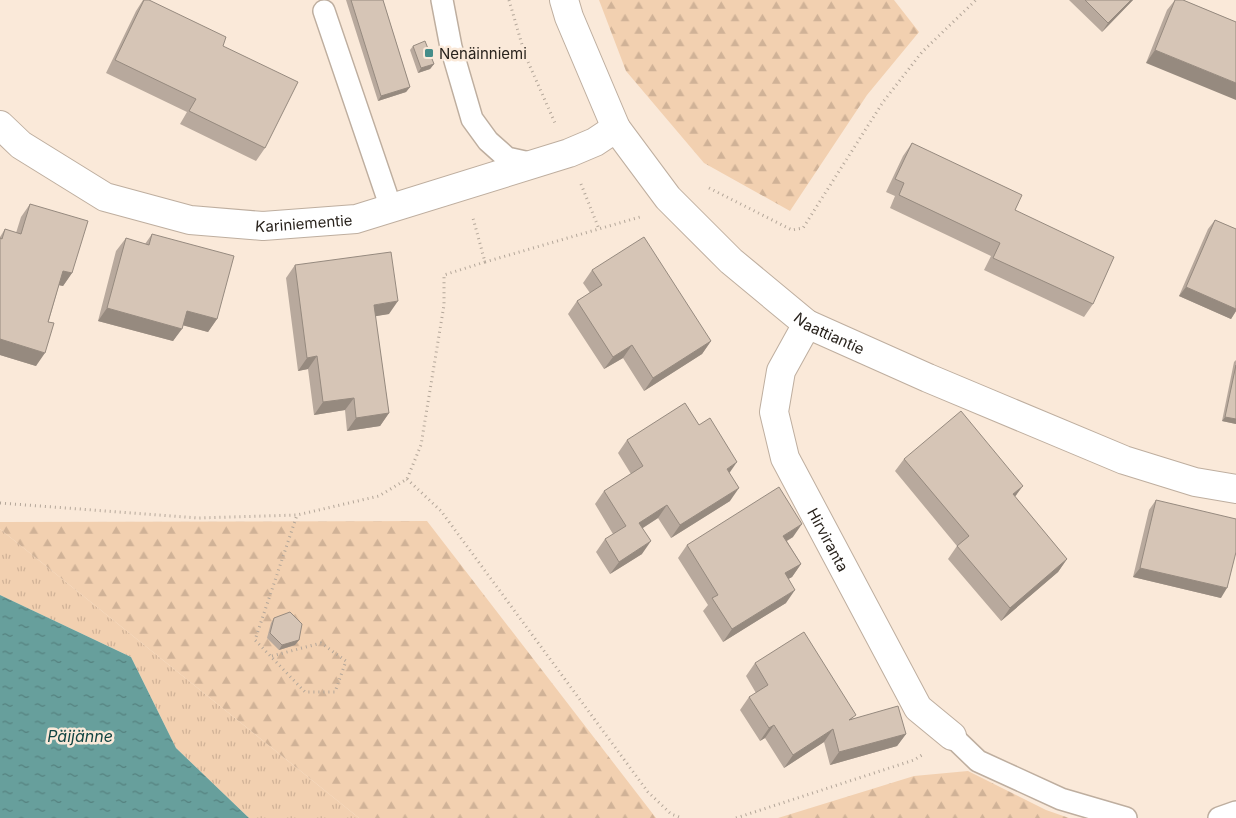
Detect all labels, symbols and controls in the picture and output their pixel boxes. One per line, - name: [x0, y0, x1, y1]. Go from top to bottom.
- place label: Nenäinniemi: [439, 44, 527, 63]
- marker: Nenäinniemi: [423, 47, 435, 59]
- street label: Kariniementie: [254, 210, 353, 236]
- street label: Naattiantie: [790, 308, 868, 358]
- street label: Hirviranta: [804, 505, 853, 575]
- water label: Päijänne: [47, 726, 113, 746]

